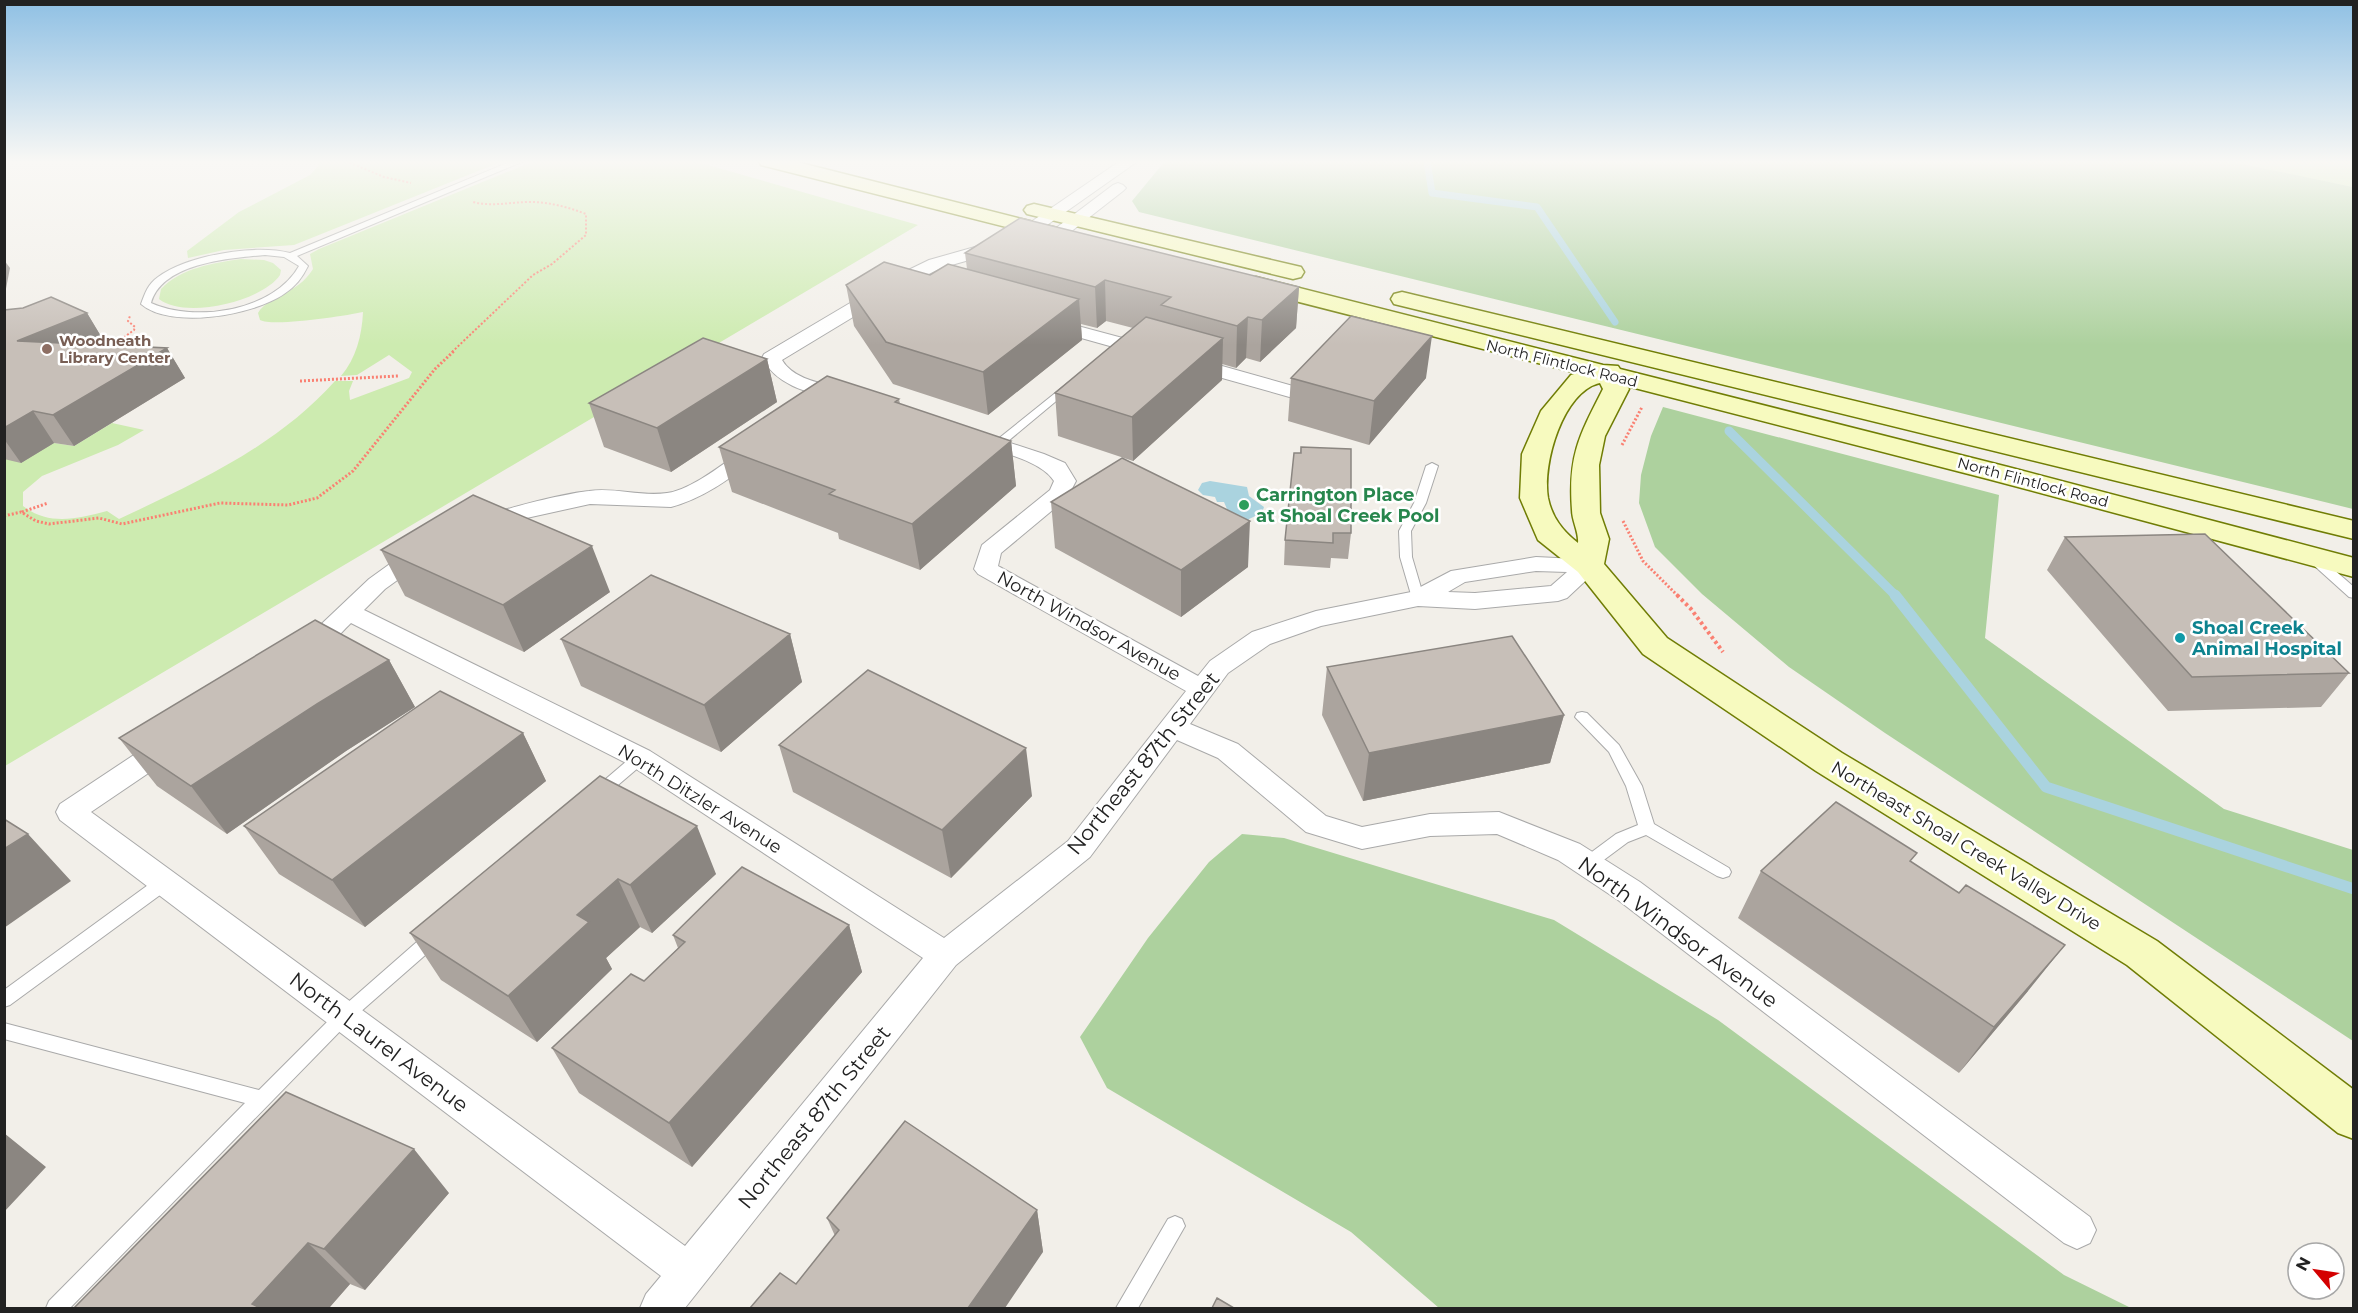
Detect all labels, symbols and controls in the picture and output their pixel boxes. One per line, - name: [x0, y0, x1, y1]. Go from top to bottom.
- place label: Woodneath Library Center: [59, 331, 171, 367]
- street label: North Flintlock Road: [1484, 335, 1640, 391]
- marker: Woodneath Library Center: [40, 342, 54, 356]
- street label: North Flintlock Road: [1955, 453, 2111, 511]
- place label: Carrington Place at Shoal Creek Pool: [1256, 484, 1439, 527]
- marker: Carrington Place at Shoal Creek Pool: [1237, 498, 1251, 512]
- street label: North Windsor Avenue: [993, 566, 1185, 686]
- place label: Shoal Creek Animal Hospital: [2191, 617, 2342, 660]
- marker: Shoal Creek Animal Hospital: [2173, 631, 2187, 645]
- street label: Northeast 87th Street: [1062, 667, 1224, 859]
- street label: North Ditzler Avenue: [614, 740, 786, 859]
- street label: Northeast Shoal Creek Valley Drive: [1827, 757, 2105, 936]
- street label: North Windsor Avenue: [1573, 851, 1783, 1013]
- street label: North Laurel Avenue: [285, 967, 473, 1117]
- street label: Northeast 87th Street: [733, 1021, 895, 1213]
- north arrow: [2286, 1241, 2346, 1301]
- text: N: [2292, 1254, 2315, 1274]

